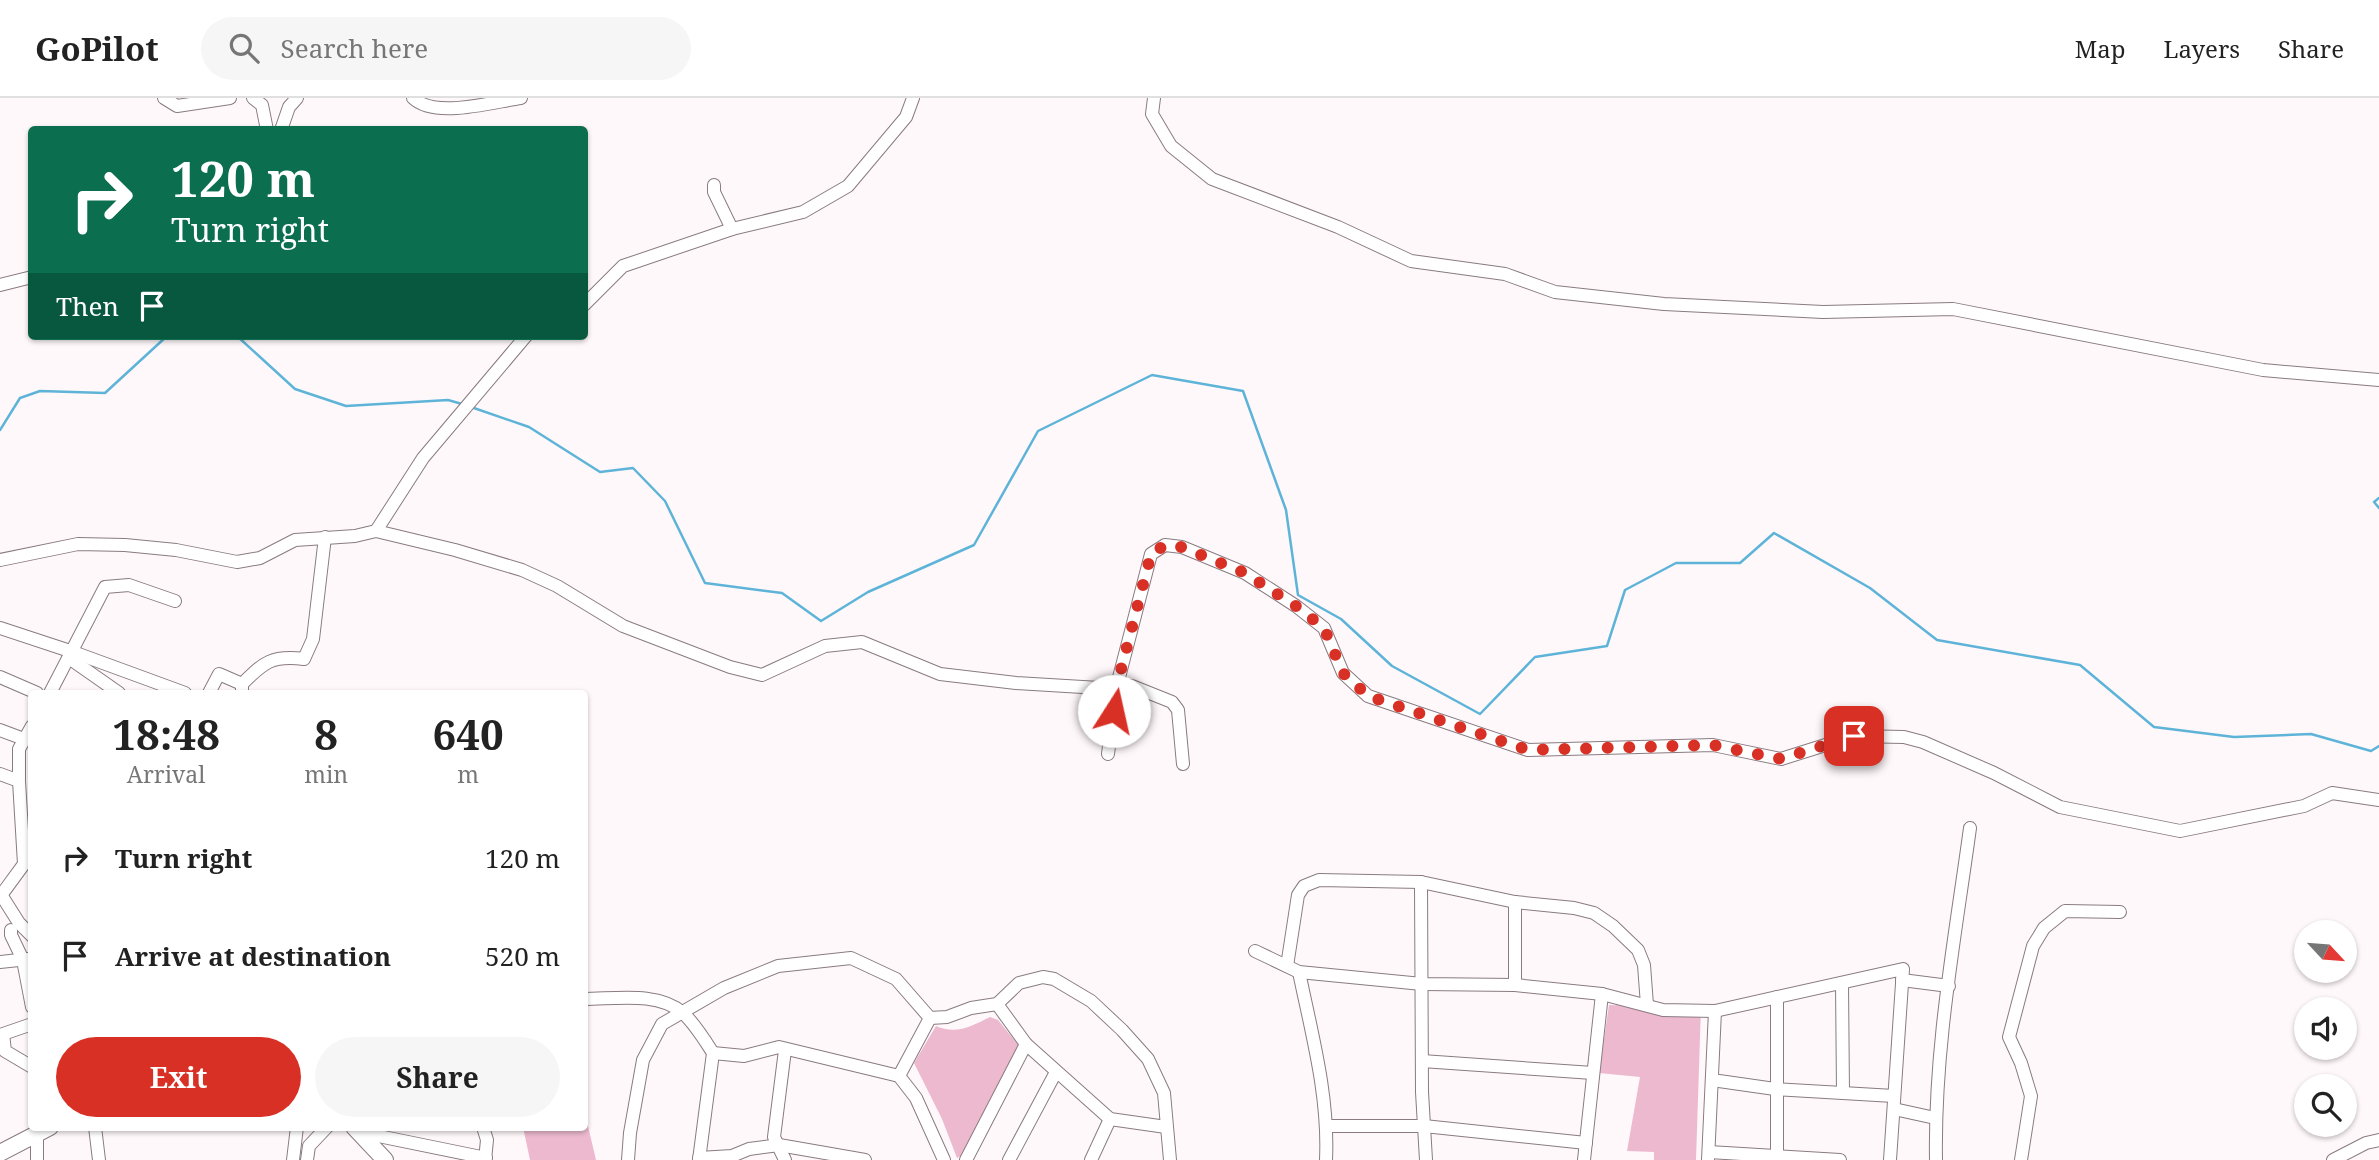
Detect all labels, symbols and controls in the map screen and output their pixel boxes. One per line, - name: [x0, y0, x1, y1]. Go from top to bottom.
- search box: [201, 17, 691, 80]
- text: GoPilot: [35, 26, 159, 71]
- icon: search: [225, 29, 263, 67]
- text: Search here: [281, 30, 428, 66]
- text: Map: [2075, 32, 2126, 65]
- text: Layers: [2164, 32, 2240, 65]
- text: Share: [2278, 32, 2344, 65]
- text: 120 m: [171, 145, 315, 211]
- icon: right: [56, 154, 147, 245]
- text: Turn right: [171, 208, 329, 251]
- icon: arrive: [133, 287, 171, 325]
- text: Then: [56, 288, 119, 324]
- position arrow: [1077, 674, 1151, 748]
- text: 18:48: [112, 705, 220, 762]
- text: 8: [314, 705, 338, 762]
- text: 640: [432, 705, 504, 762]
- pin: [1824, 706, 1884, 766]
- icon: arrive: [1835, 717, 1873, 755]
- text: Arrival: [127, 758, 205, 790]
- text: min: [304, 758, 348, 790]
- text: m: [457, 758, 479, 790]
- icon: right: [56, 839, 94, 877]
- text: Turn right: [115, 840, 252, 876]
- text: 120 m: [485, 840, 560, 876]
- north arrow: [2294, 920, 2357, 984]
- map controls: [2294, 920, 2357, 1137]
- icon: arrive: [56, 937, 94, 975]
- text: Arrive at destination: [115, 938, 391, 974]
- text: 520 m: [485, 938, 560, 974]
- button: sound: [2294, 997, 2357, 1060]
- button: Exit: [56, 1037, 301, 1117]
- button: Share: [315, 1037, 560, 1117]
- button: search: [2294, 1074, 2357, 1137]

